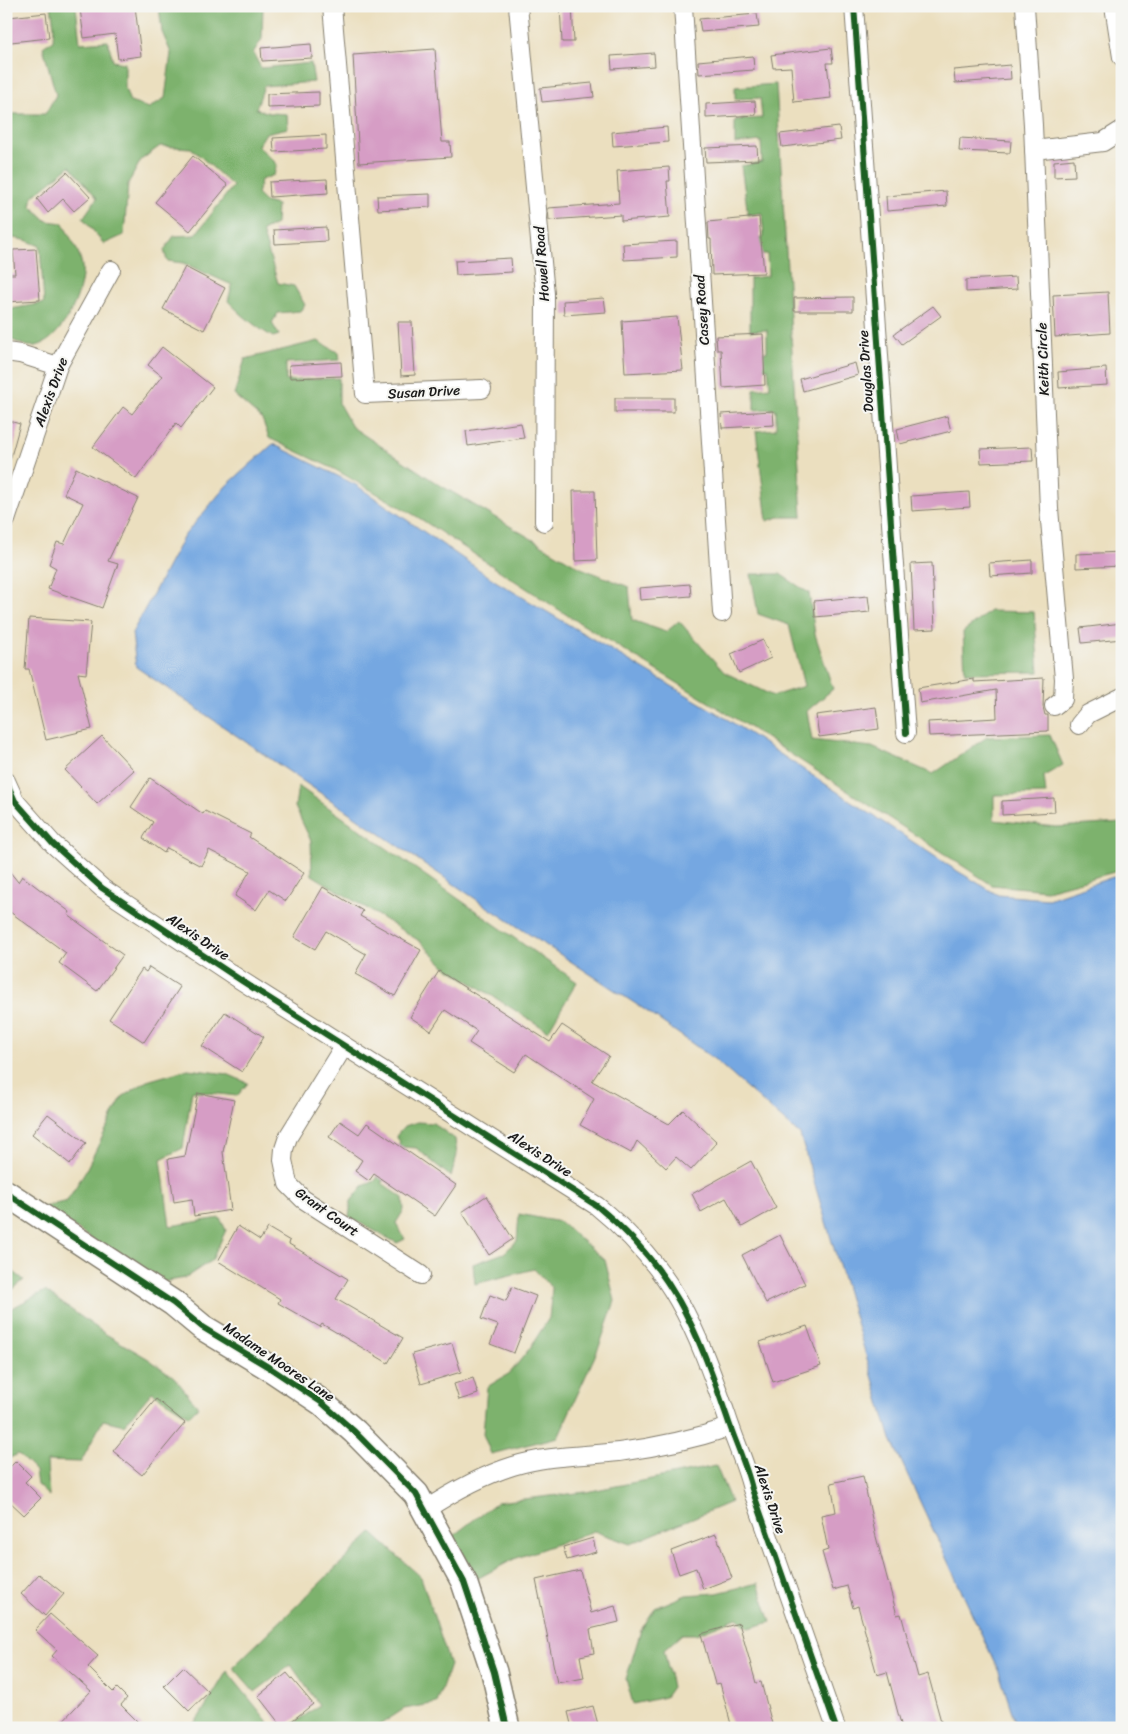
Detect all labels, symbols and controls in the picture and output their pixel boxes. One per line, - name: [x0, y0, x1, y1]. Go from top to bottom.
- street label: Howell Road: [527, 224, 557, 302]
- street label: Casey Road: [687, 273, 717, 346]
- street label: Keith Circle: [1029, 322, 1057, 396]
- street label: Douglas Drive: [851, 329, 881, 413]
- street label: Alexis Drive: [27, 354, 75, 431]
- street label: Susan Drive: [387, 378, 461, 406]
- street label: Alexis Drive: [160, 906, 235, 968]
- street label: Alexis Drive: [502, 1123, 577, 1184]
- street label: Grant Court: [290, 1181, 364, 1243]
- street label: Madame Moores Lane: [218, 1315, 340, 1409]
- street label: Alexis Drive: [747, 1460, 793, 1537]

